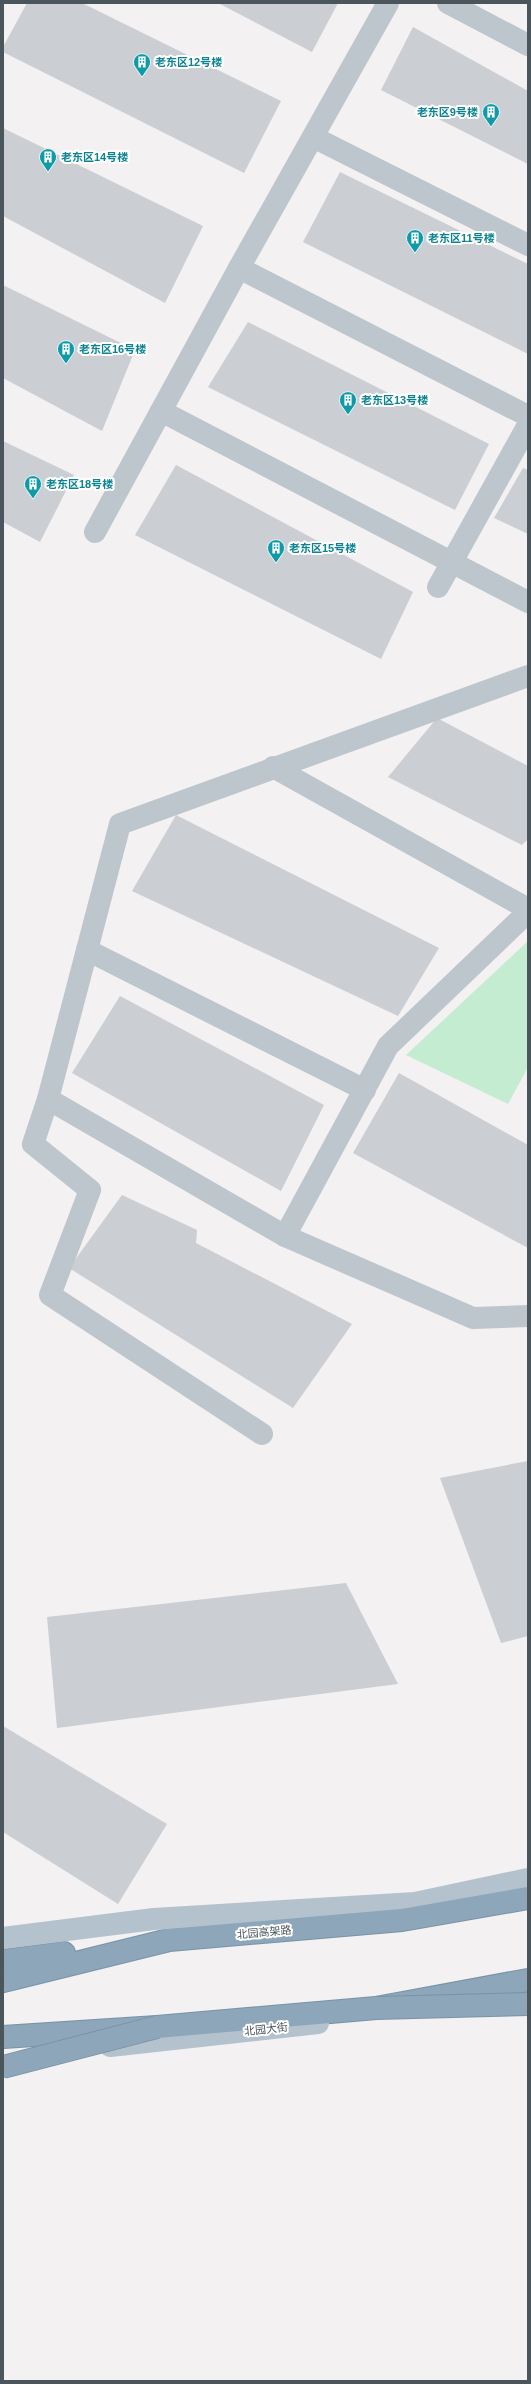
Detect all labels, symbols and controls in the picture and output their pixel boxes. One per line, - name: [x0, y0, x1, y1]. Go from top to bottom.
- building icon: 老东区12号楼: [132, 52, 152, 77]
- place label: 老东区12号楼: [155, 56, 222, 68]
- building icon: 老东区9号楼: [481, 102, 501, 127]
- place label: 老东区9号楼: [417, 106, 478, 118]
- building icon: 老东区14号楼: [38, 147, 58, 172]
- place label: 老东区14号楼: [61, 151, 128, 163]
- building icon: 老东区11号楼: [405, 228, 425, 253]
- place label: 老东区11号楼: [428, 232, 495, 244]
- building icon: 老东区16号楼: [56, 339, 76, 364]
- place label: 老东区16号楼: [79, 343, 146, 355]
- building icon: 老东区13号楼: [338, 390, 358, 415]
- place label: 老东区13号楼: [361, 394, 428, 406]
- building icon: 老东区18号楼: [23, 474, 43, 499]
- place label: 老东区18号楼: [46, 478, 113, 490]
- building icon: 老东区15号楼: [266, 538, 286, 563]
- place label: 老东区15号楼: [289, 542, 356, 554]
- street label: 北园高架路: [236, 1924, 292, 1940]
- street label: 北园大街: [243, 2021, 289, 2037]

